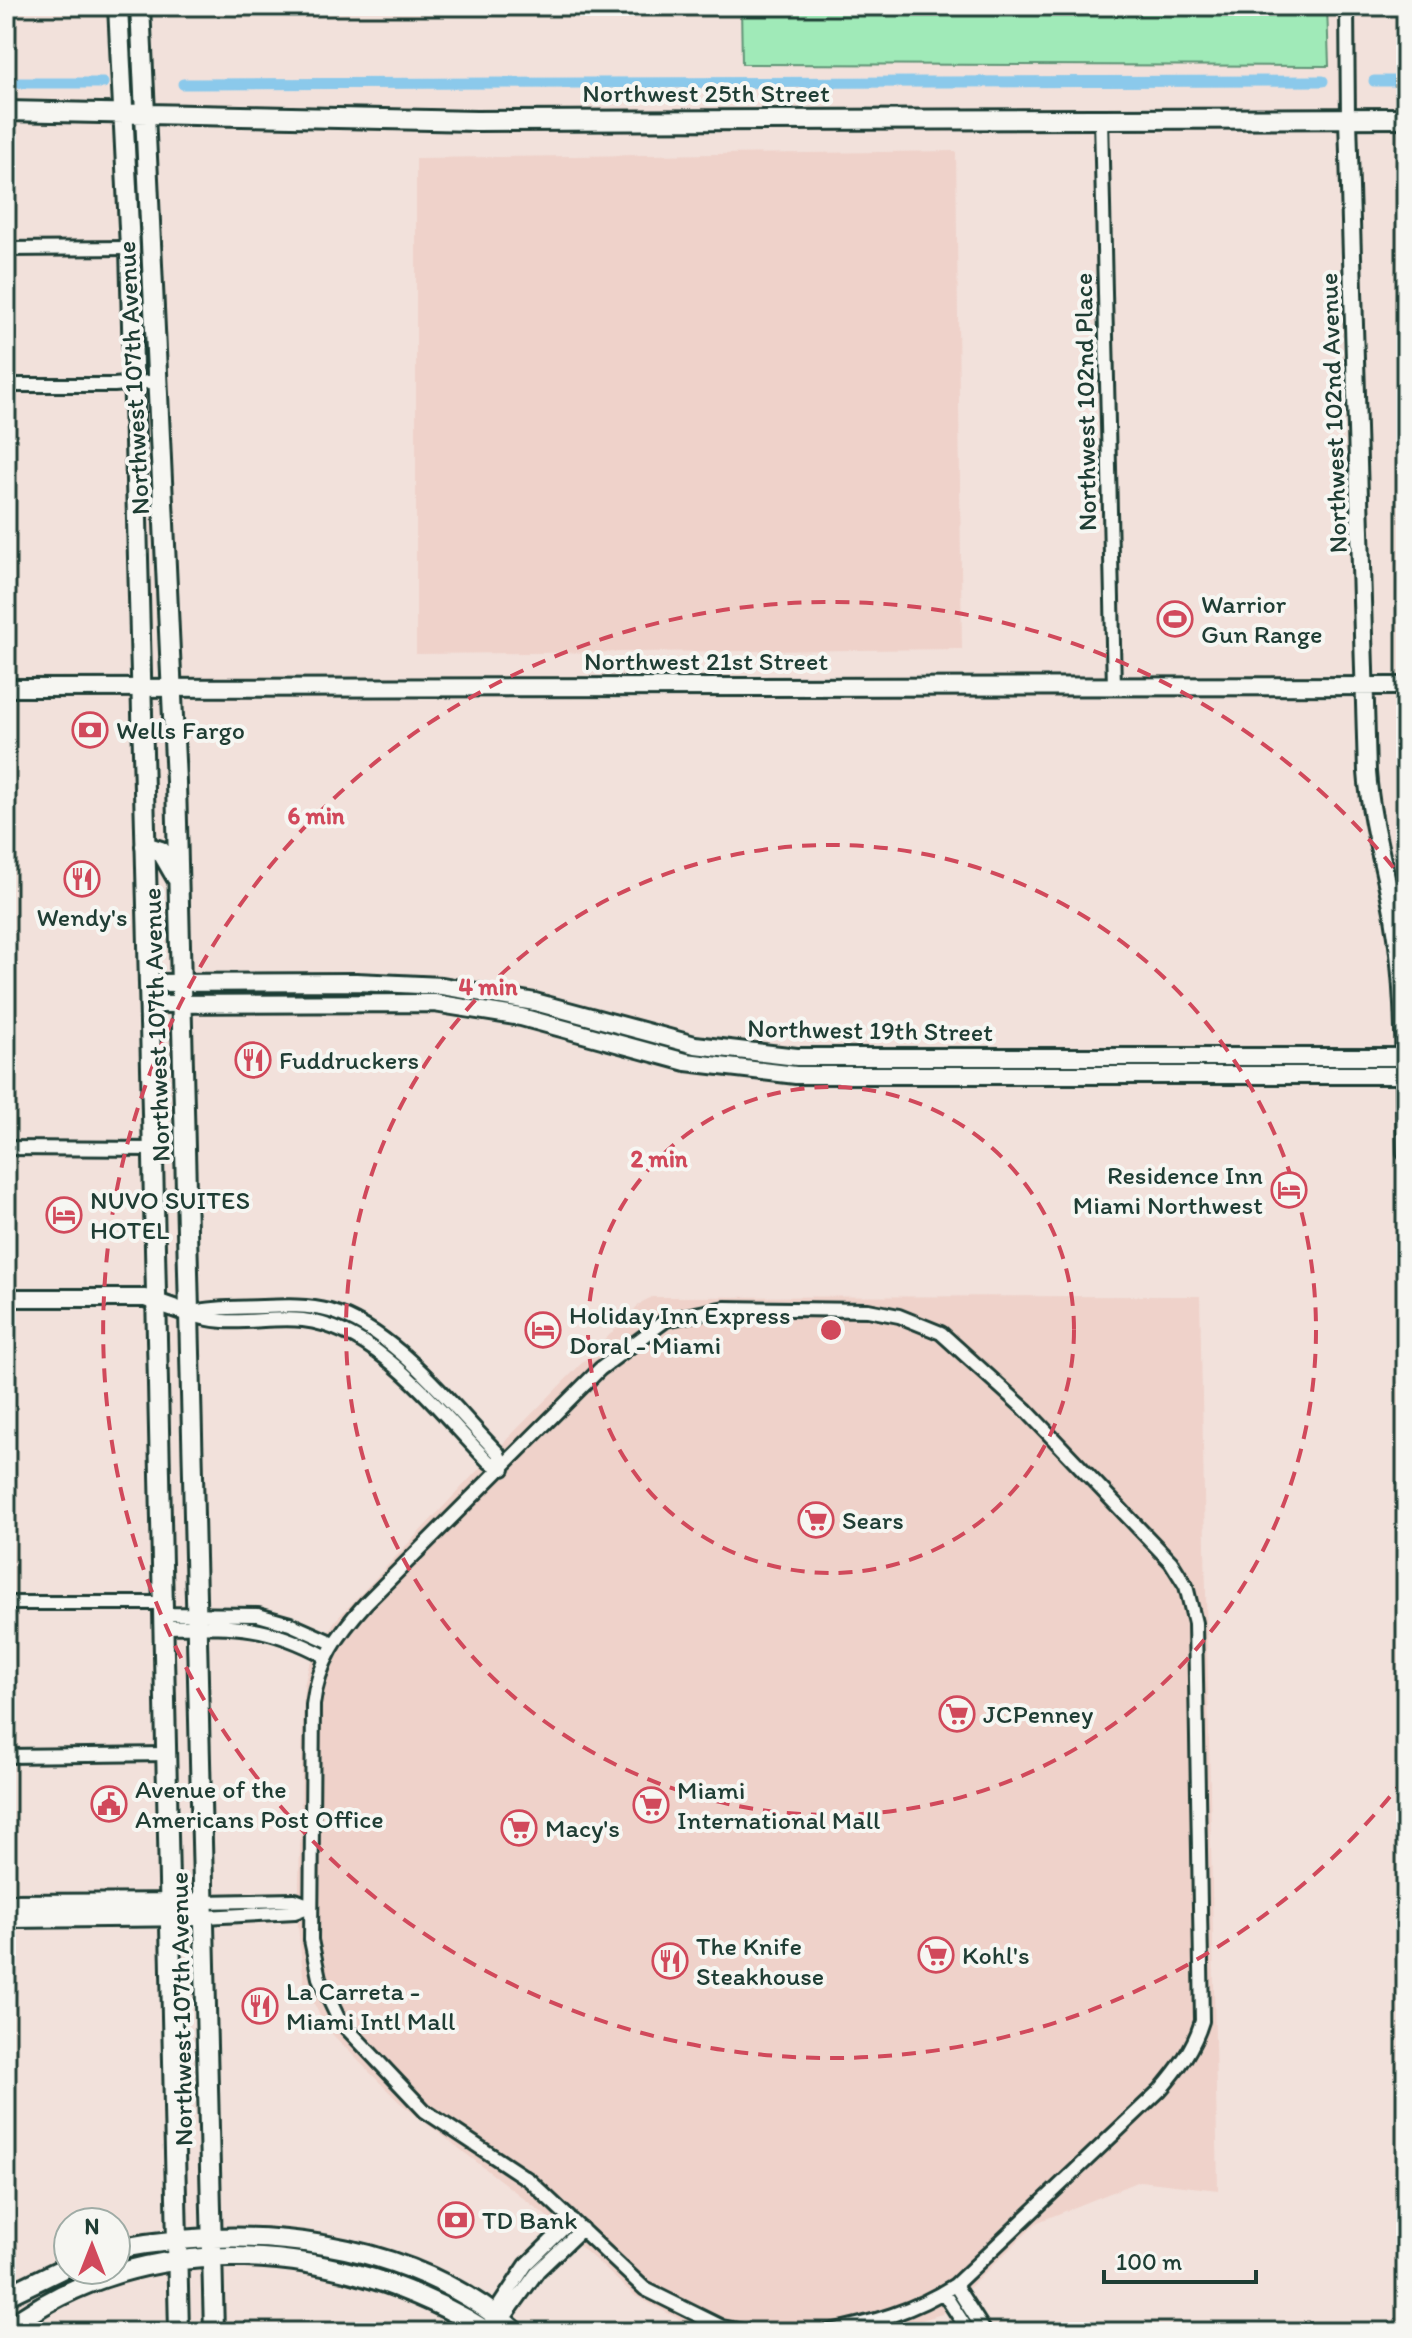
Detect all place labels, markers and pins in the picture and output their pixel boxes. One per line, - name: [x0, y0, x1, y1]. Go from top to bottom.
- place label: Warrior Gun Range: [1201, 588, 1323, 650]
- sports icon: Warrior Gun Range: [1156, 600, 1194, 638]
- bank icon: Wells Fargo: [71, 711, 109, 749]
- place label: Wells Fargo: [116, 714, 245, 746]
- restaurant icon: Wendy's: [63, 860, 101, 898]
- place label: Wendy's: [36, 901, 128, 933]
- restaurant icon: Fuddruckers: [234, 1041, 272, 1079]
- place label: Fuddruckers: [279, 1044, 419, 1076]
- place label: Residence Inn Miami Northwest: [1073, 1159, 1263, 1221]
- hotel icon: Residence Inn Miami Northwest: [1270, 1171, 1308, 1209]
- place label: NUVO SUITES HOTEL: [90, 1184, 250, 1246]
- hotel icon: NUVO SUITES HOTEL: [45, 1196, 83, 1234]
- place label: Holiday Inn Express Doral - Miami: [569, 1299, 791, 1361]
- hotel icon: Holiday Inn Express Doral - Miami: [524, 1311, 562, 1349]
- centre of rings: [817, 1316, 845, 1344]
- supermarket icon: Sears: [797, 1501, 835, 1539]
- place label: Sears: [842, 1504, 904, 1536]
- supermarket icon: JCPenney: [938, 1695, 976, 1733]
- place label: JCPenney: [983, 1698, 1093, 1730]
- place label: Avenue of the Americans Post Office: [135, 1773, 384, 1835]
- place label: Miami International Mall: [677, 1774, 880, 1836]
- public building icon: Avenue of the Americans Post Office: [90, 1785, 128, 1823]
- supermarket icon: Miami International Mall: [632, 1786, 670, 1824]
- supermarket icon: Macy's: [500, 1809, 538, 1847]
- place label: Macy's: [545, 1812, 620, 1844]
- place label: The Knife Steakhouse: [696, 1930, 824, 1992]
- supermarket icon: Kohl's: [917, 1936, 955, 1974]
- place label: Kohl's: [962, 1939, 1030, 1971]
- restaurant icon: The Knife Steakhouse: [651, 1942, 689, 1980]
- place label: La Carreta - Miami Intl Mall: [286, 1975, 455, 2037]
- restaurant icon: La Carreta - Miami Intl Mall: [241, 1987, 279, 2025]
- bank icon: TD Bank: [437, 2201, 475, 2239]
- place label: TD Bank: [482, 2204, 577, 2236]

